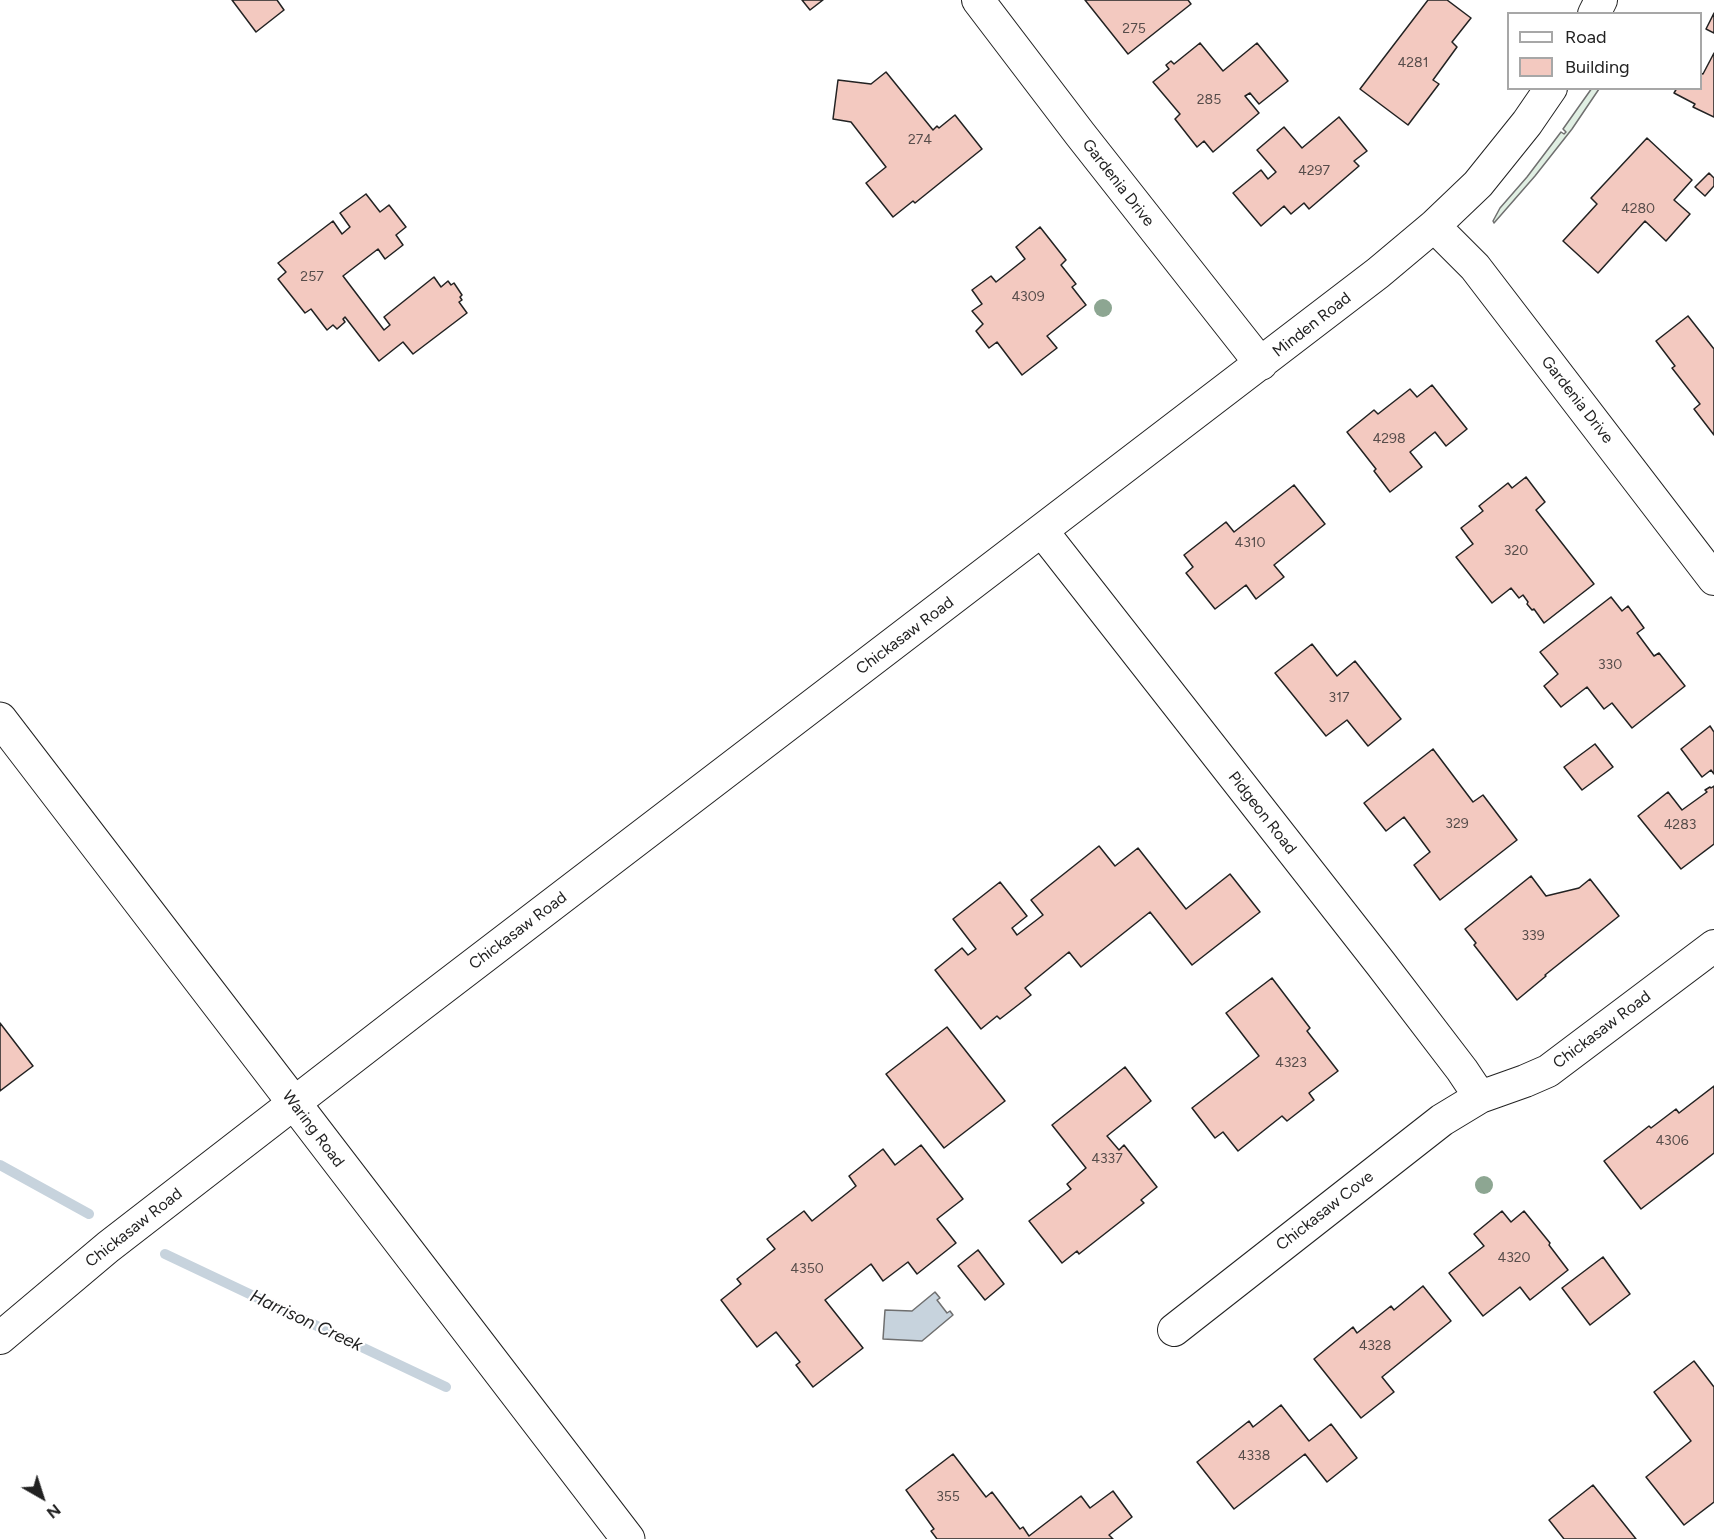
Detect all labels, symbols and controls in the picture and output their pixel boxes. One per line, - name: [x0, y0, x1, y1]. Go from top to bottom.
- legend: [1507, 12, 1702, 90]
- house number: 275: [1122, 21, 1146, 37]
- text: Road: [1565, 26, 1606, 48]
- house number: 4281: [1398, 55, 1428, 71]
- text: Building: [1565, 56, 1630, 78]
- house number: 285: [1197, 92, 1221, 108]
- house number: 274: [908, 132, 932, 148]
- street label: Gardenia Drive: [1078, 135, 1158, 231]
- house number: 4297: [1298, 163, 1330, 179]
- house number: 4280: [1621, 201, 1655, 217]
- house number: 257: [300, 269, 324, 285]
- street label: Minden Road: [1269, 288, 1355, 362]
- house number: 4309: [1011, 289, 1045, 305]
- street label: Gardenia Drive: [1537, 352, 1617, 448]
- house number: 4298: [1372, 431, 1406, 447]
- house number: 4310: [1234, 535, 1266, 551]
- house number: 320: [1504, 543, 1528, 559]
- street label: Chickasaw Road: [852, 593, 958, 679]
- house number: 330: [1598, 657, 1622, 673]
- house number: 317: [1329, 690, 1349, 706]
- street label: Pidgeon Road: [1224, 768, 1300, 858]
- house number: 329: [1445, 816, 1469, 832]
- house number: 4283: [1664, 817, 1696, 833]
- street label: Chickasaw Road: [465, 888, 571, 974]
- house number: 339: [1521, 928, 1545, 944]
- street label: Chickasaw Road: [1549, 987, 1655, 1073]
- house number: 4323: [1275, 1055, 1307, 1071]
- street label: Waring Road: [278, 1087, 348, 1171]
- house number: 4306: [1655, 1133, 1689, 1149]
- house number: 4337: [1091, 1151, 1123, 1167]
- street label: Chickasaw Cove: [1273, 1167, 1377, 1255]
- street label: Chickasaw Road: [82, 1184, 186, 1272]
- house number: 4320: [1497, 1250, 1531, 1266]
- house number: 4350: [790, 1261, 824, 1277]
- water label: Harrison Creek: [246, 1286, 366, 1356]
- house number: 4328: [1359, 1338, 1391, 1354]
- house number: 4338: [1238, 1448, 1270, 1464]
- north arrow: [12, 1467, 72, 1527]
- house number: 355: [936, 1489, 960, 1505]
- text: N: [43, 1500, 64, 1523]

